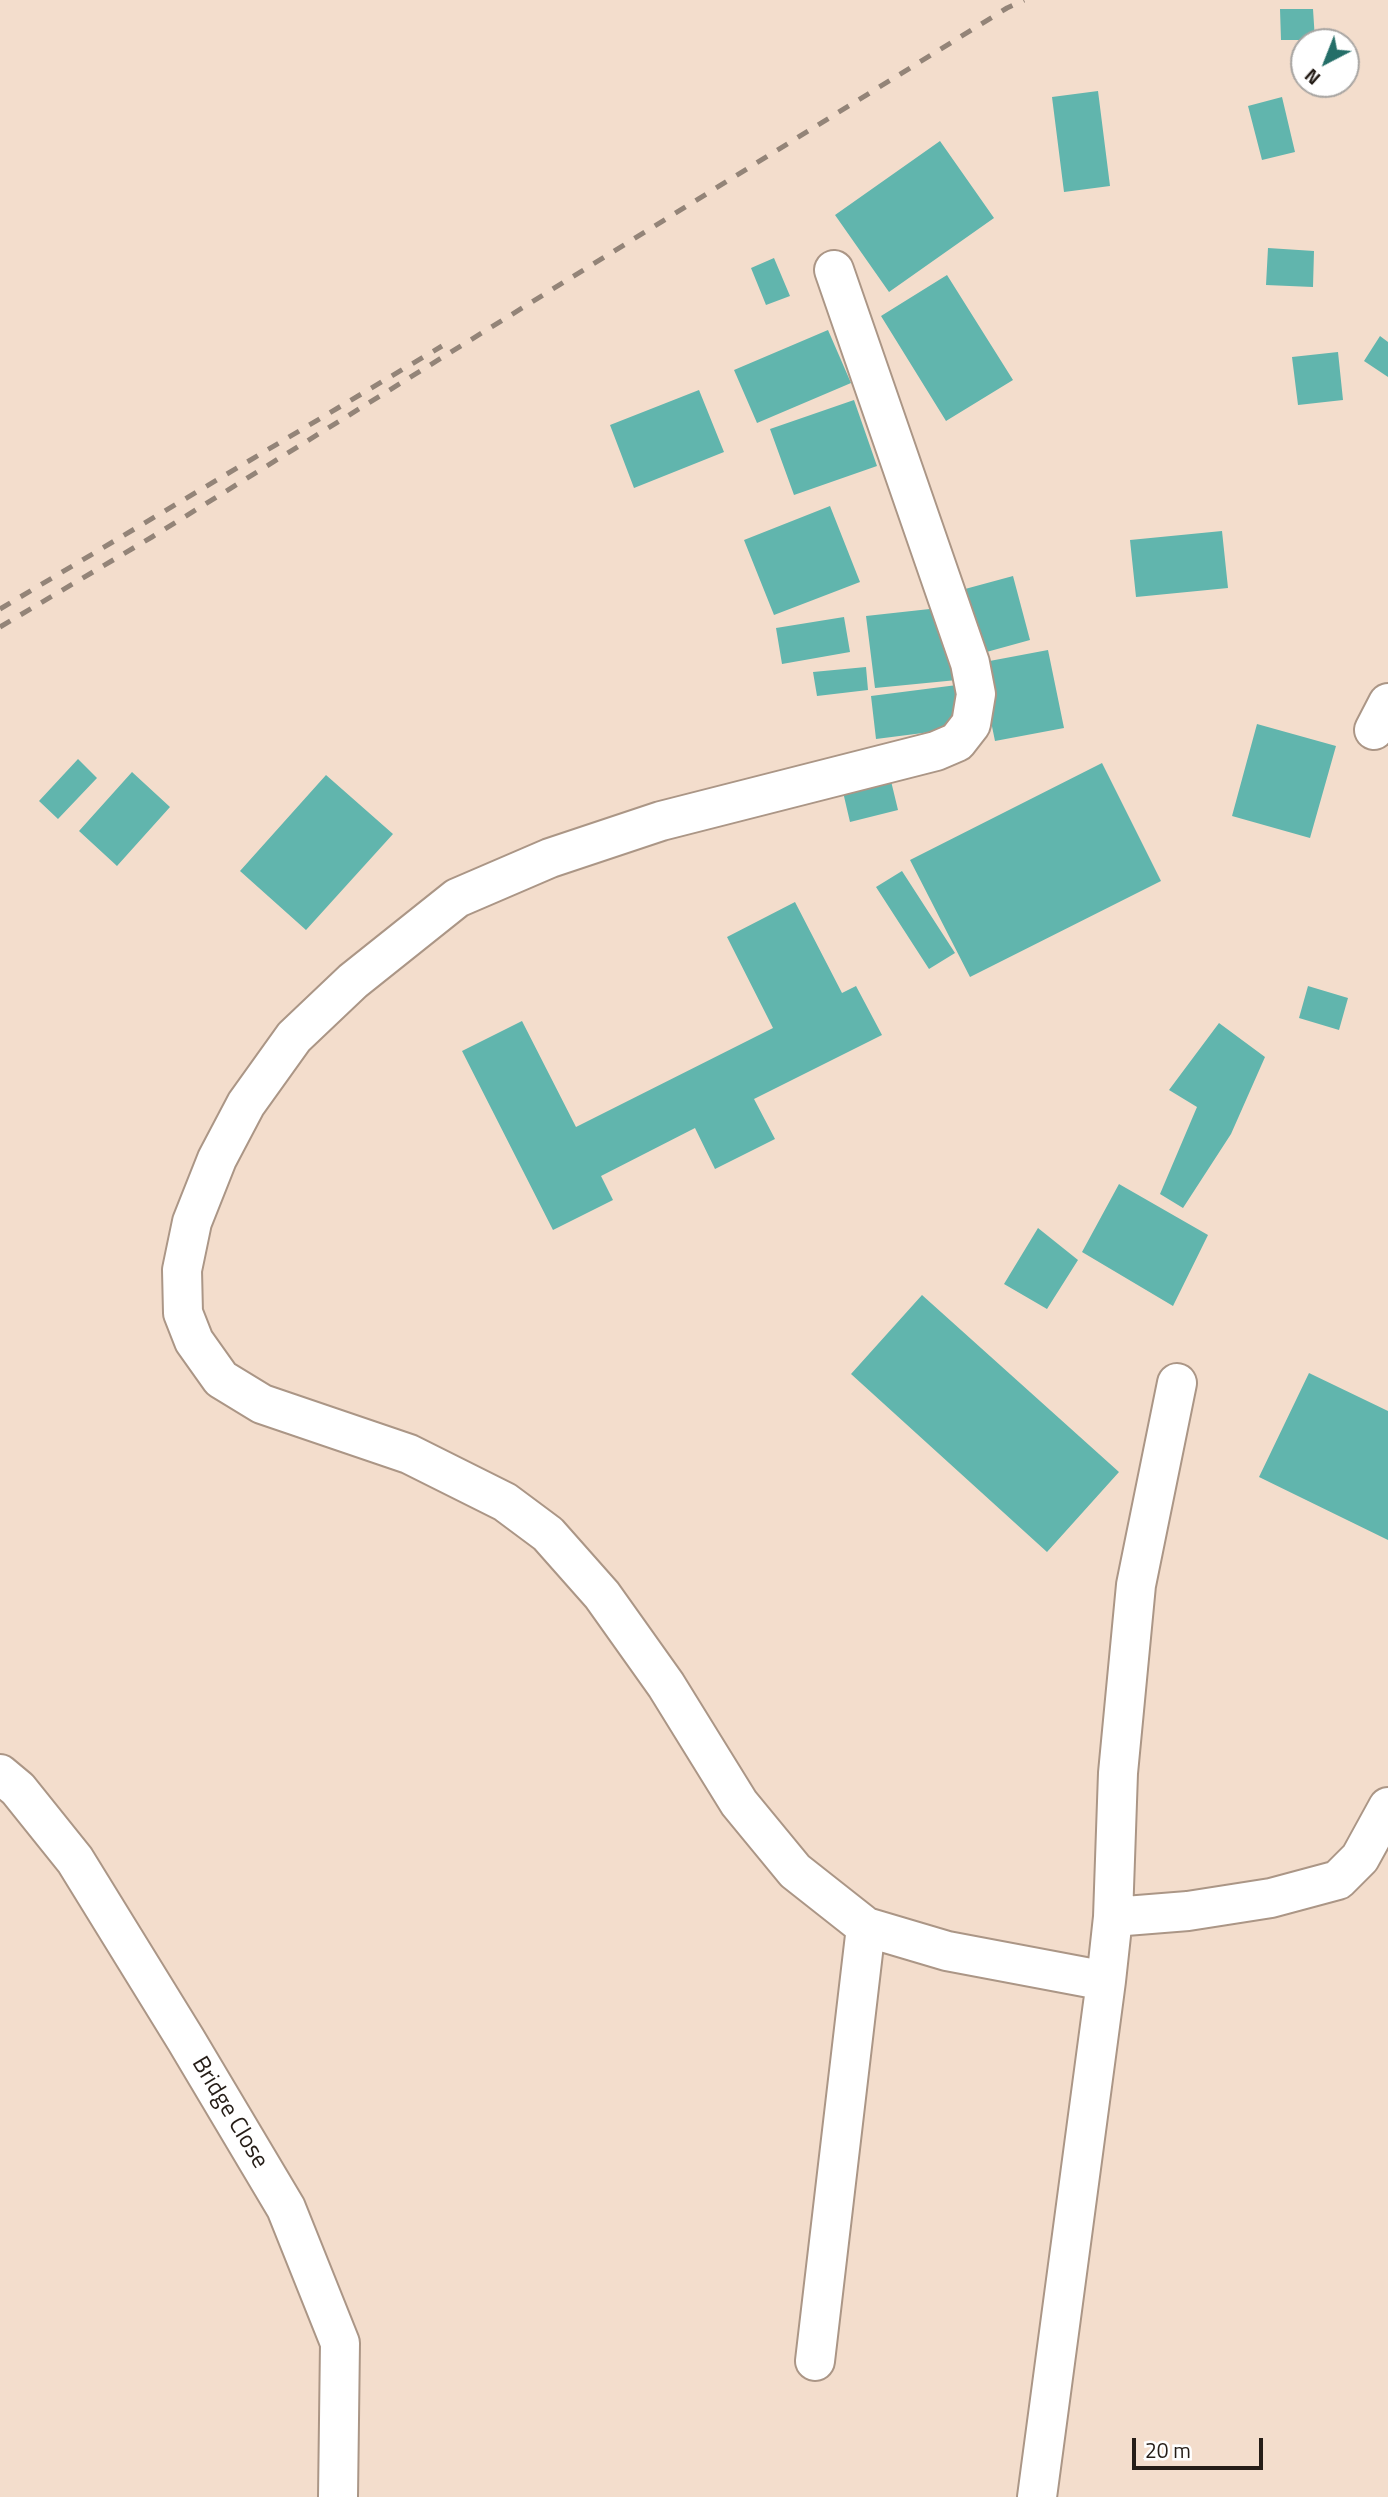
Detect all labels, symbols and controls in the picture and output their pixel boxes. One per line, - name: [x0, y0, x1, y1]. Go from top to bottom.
- north arrow: [1290, 28, 1360, 98]
- text: N: [1297, 62, 1327, 93]
- street label: Bridge Close: [184, 2052, 274, 2174]
- scale bar: [1136, 2424, 1267, 2468]
- text: 20 m: [1145, 2434, 1191, 2466]

